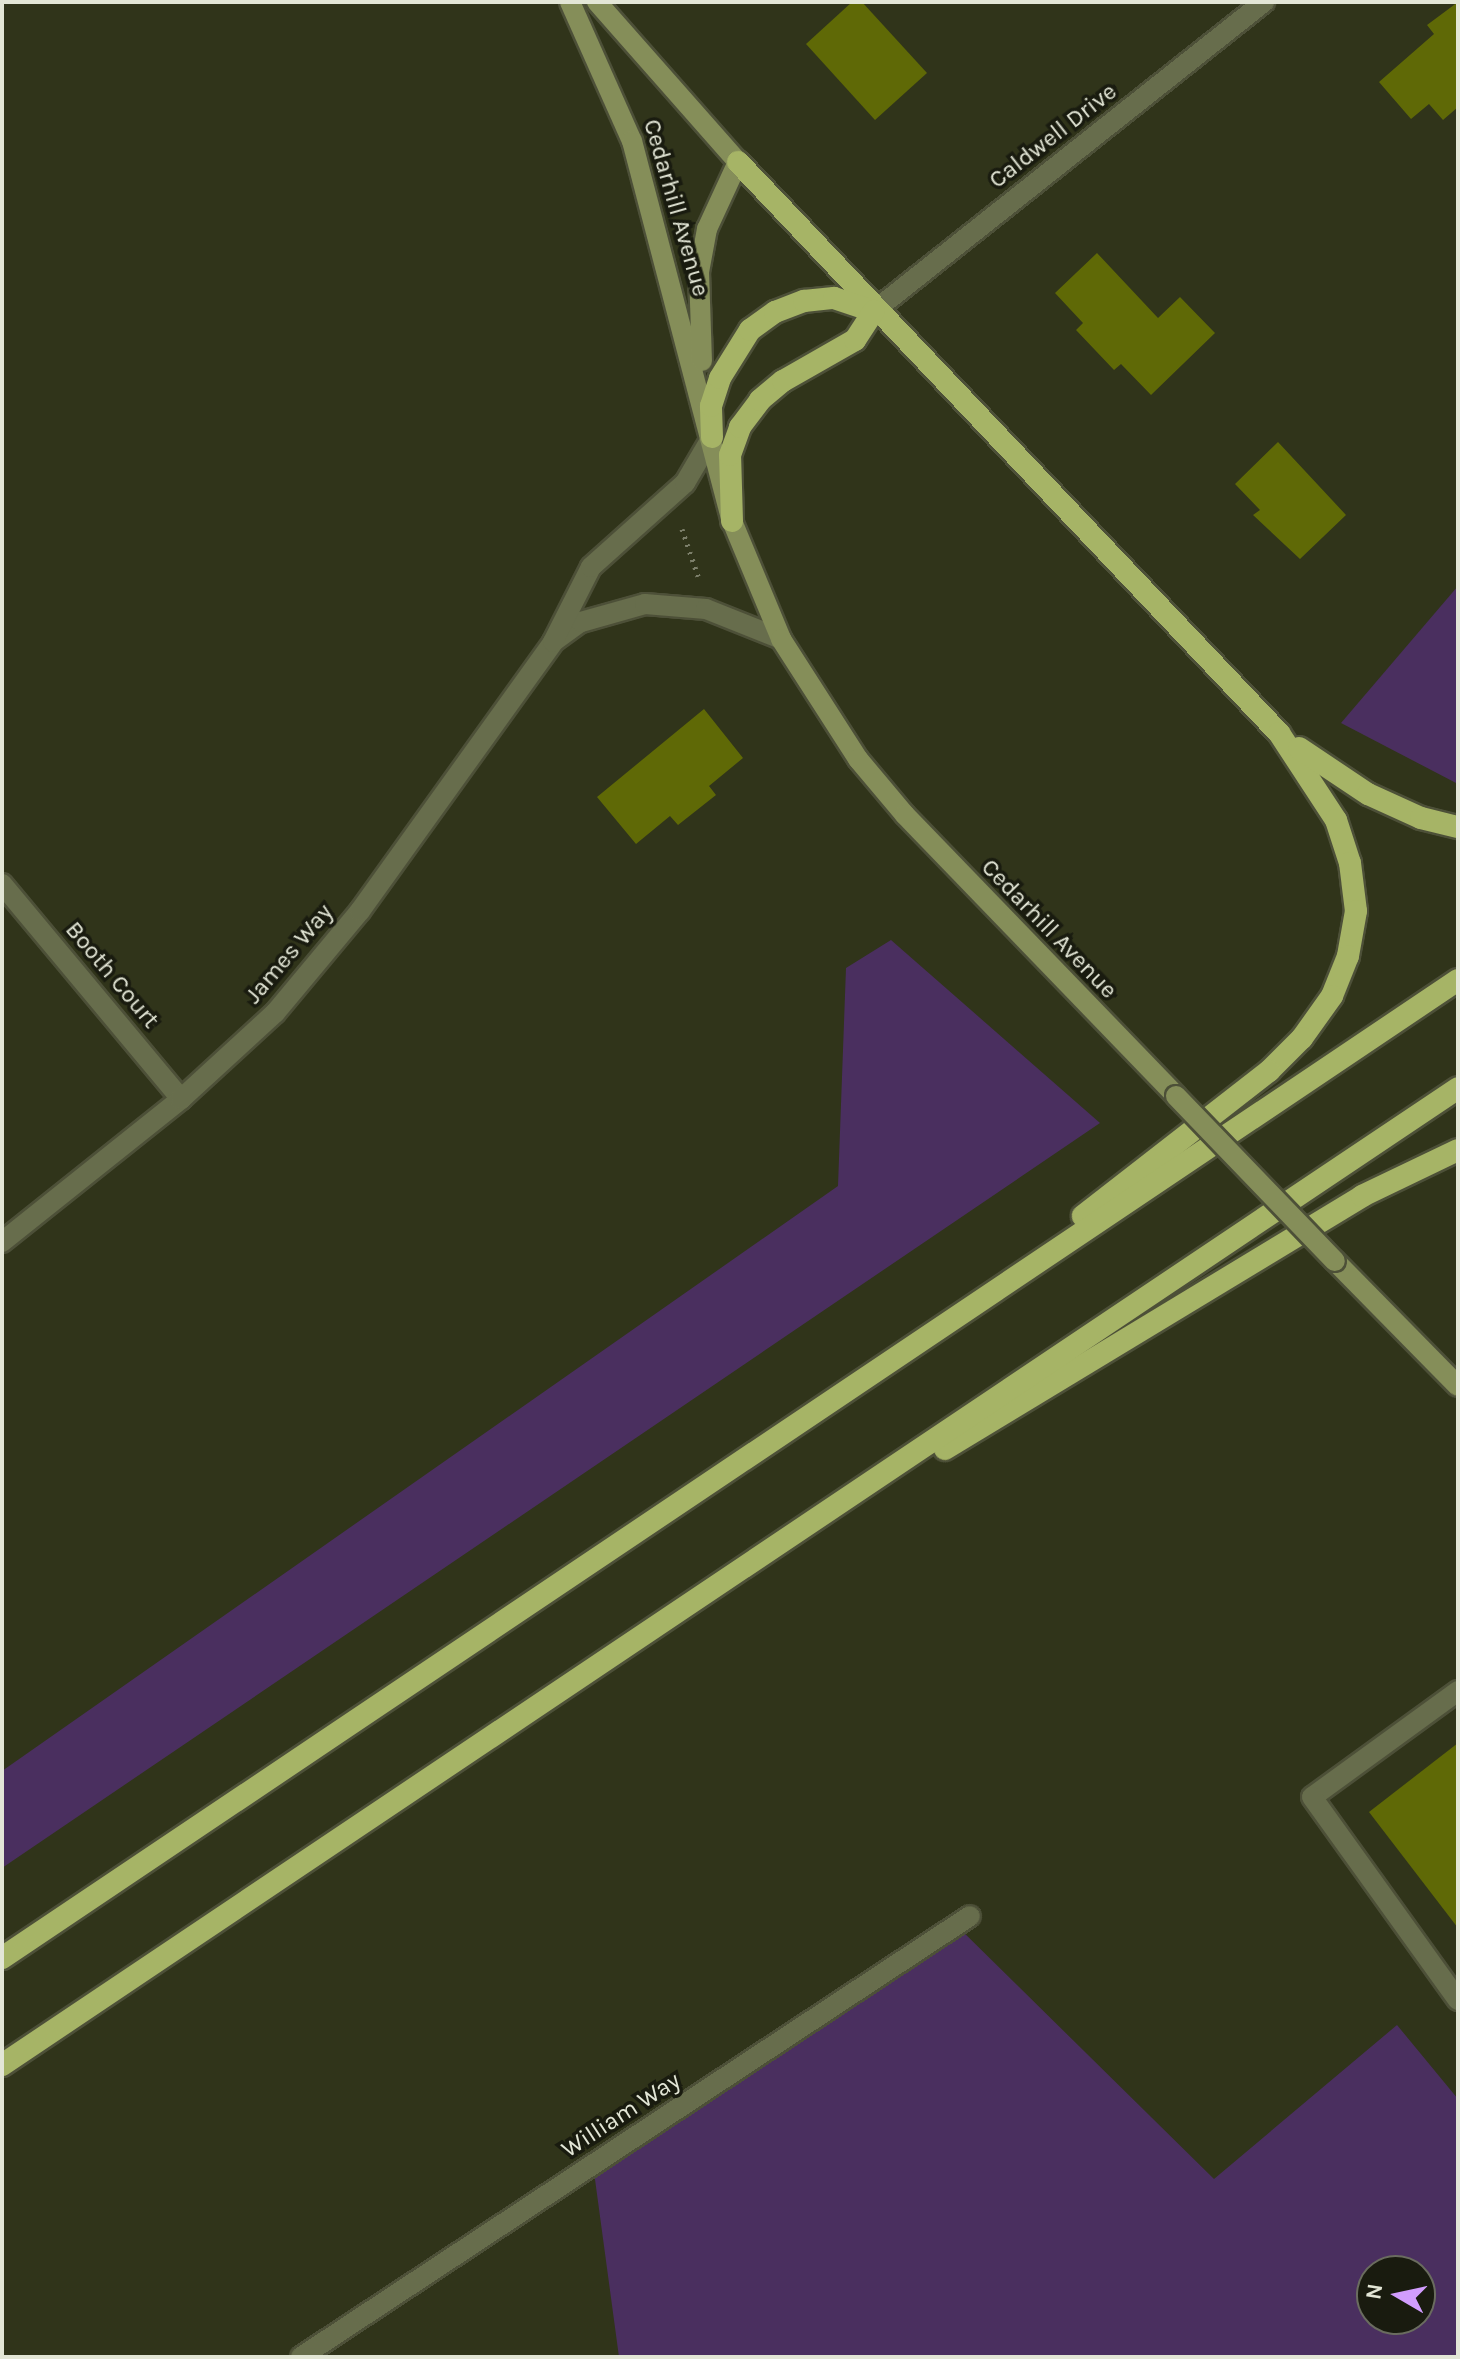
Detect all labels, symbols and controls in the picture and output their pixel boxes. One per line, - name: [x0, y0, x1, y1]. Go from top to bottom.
- street label: Caldwell Drive: [984, 77, 1122, 195]
- street label: Cedarhill Avenue: [637, 116, 715, 300]
- street label: Cedarhill Avenue: [975, 853, 1123, 1005]
- street label: James Way: [239, 898, 339, 1010]
- street label: Booth Court: [59, 916, 165, 1034]
- street label: William Way: [556, 2066, 686, 2164]
- north arrow: [1356, 2255, 1436, 2335]
- text: N: [1360, 2282, 1388, 2301]

